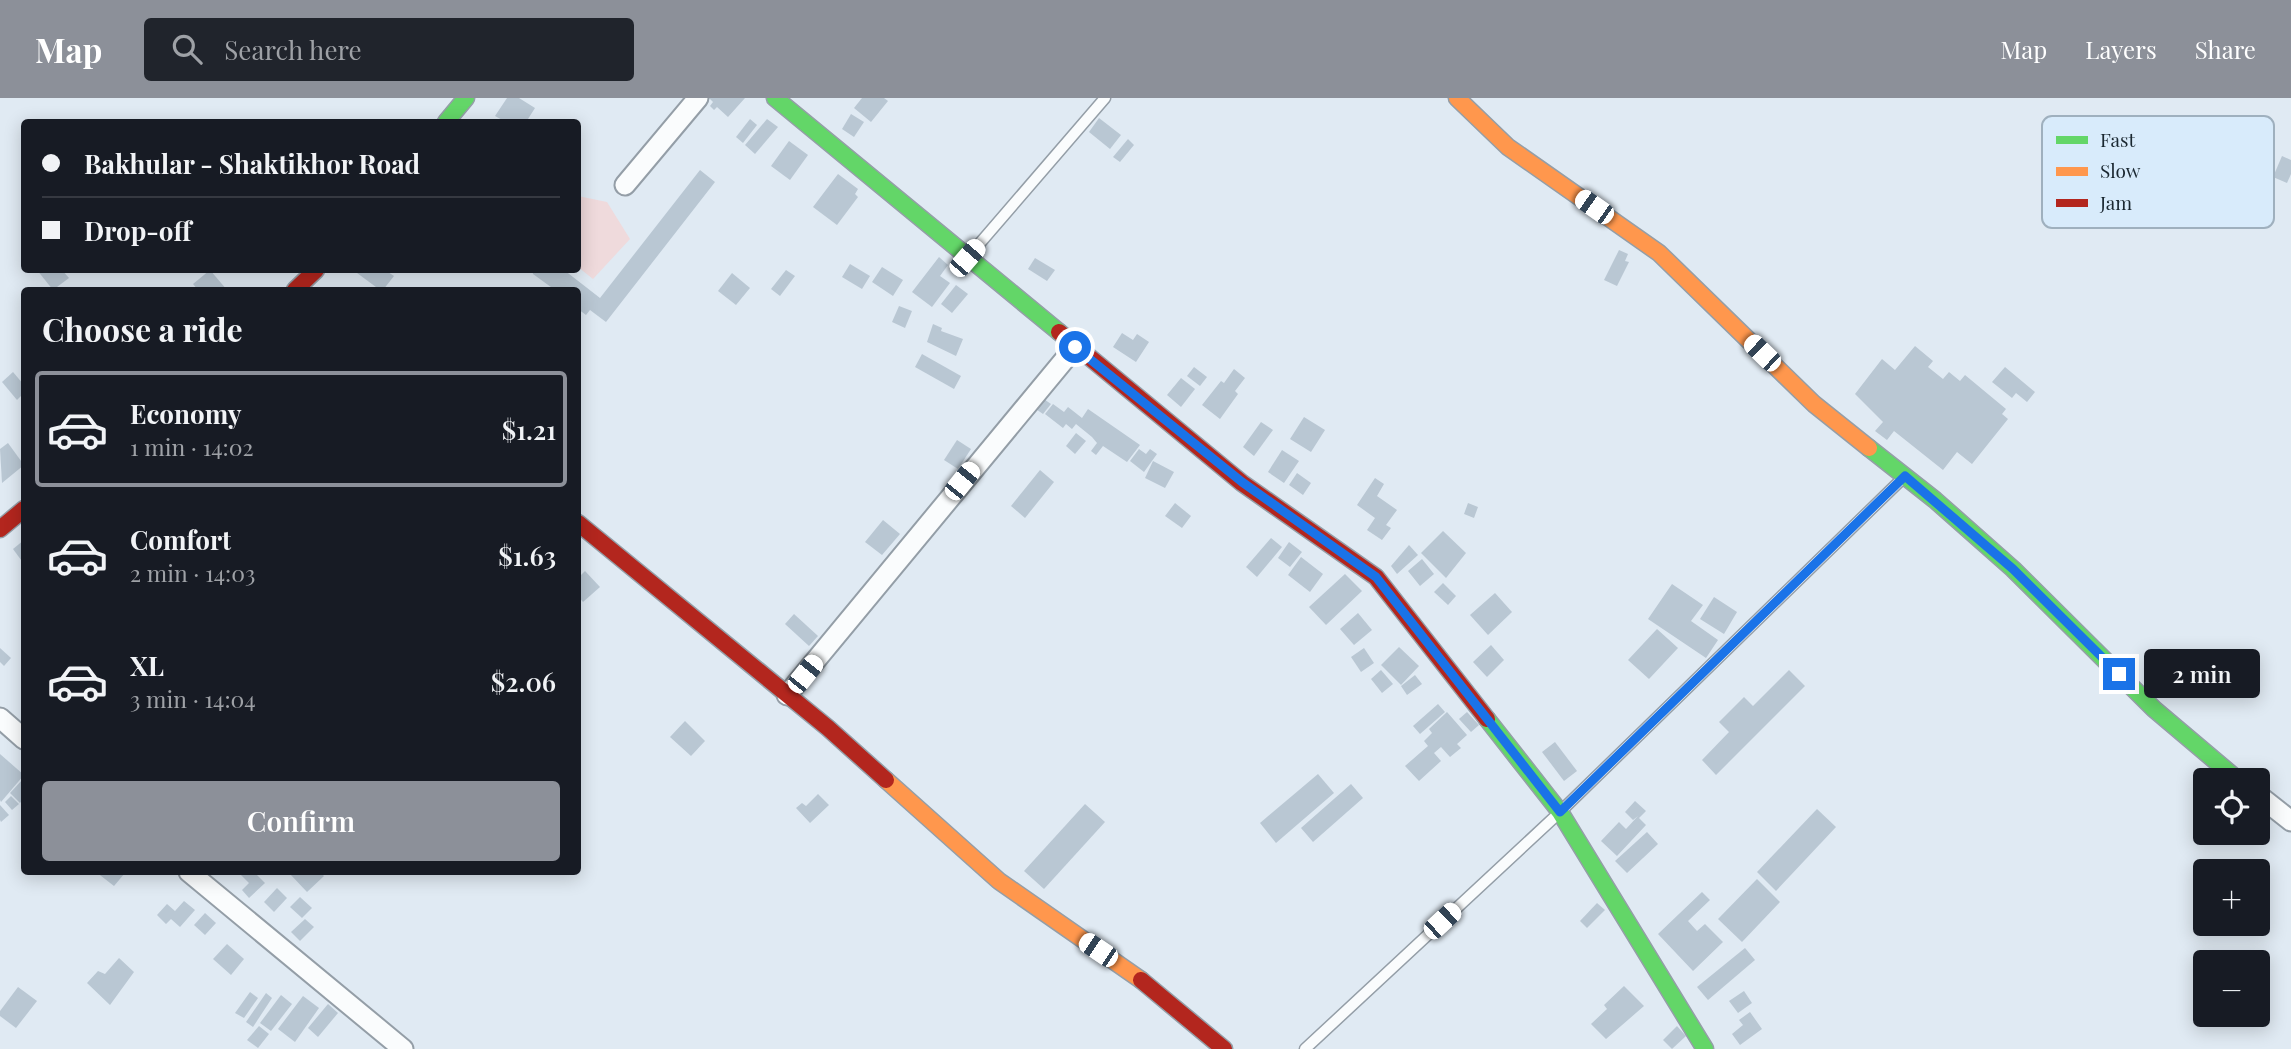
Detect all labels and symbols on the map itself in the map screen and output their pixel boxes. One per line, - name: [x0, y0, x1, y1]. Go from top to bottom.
- legend: [2042, 116, 2274, 228]
- text: Fast: [2100, 126, 2136, 152]
- text: Slow: [2100, 157, 2141, 183]
- car: [1571, 186, 1618, 228]
- text: Jam: [2099, 189, 2132, 215]
- car: [946, 235, 989, 281]
- route start: [1059, 331, 1091, 363]
- car: [1740, 331, 1785, 375]
- car: [941, 458, 984, 504]
- callout: 2 min: [2144, 650, 2259, 698]
- car: [784, 651, 827, 697]
- route end: [2103, 658, 2135, 690]
- car: [1420, 899, 1465, 943]
- car: [1075, 930, 1122, 970]

